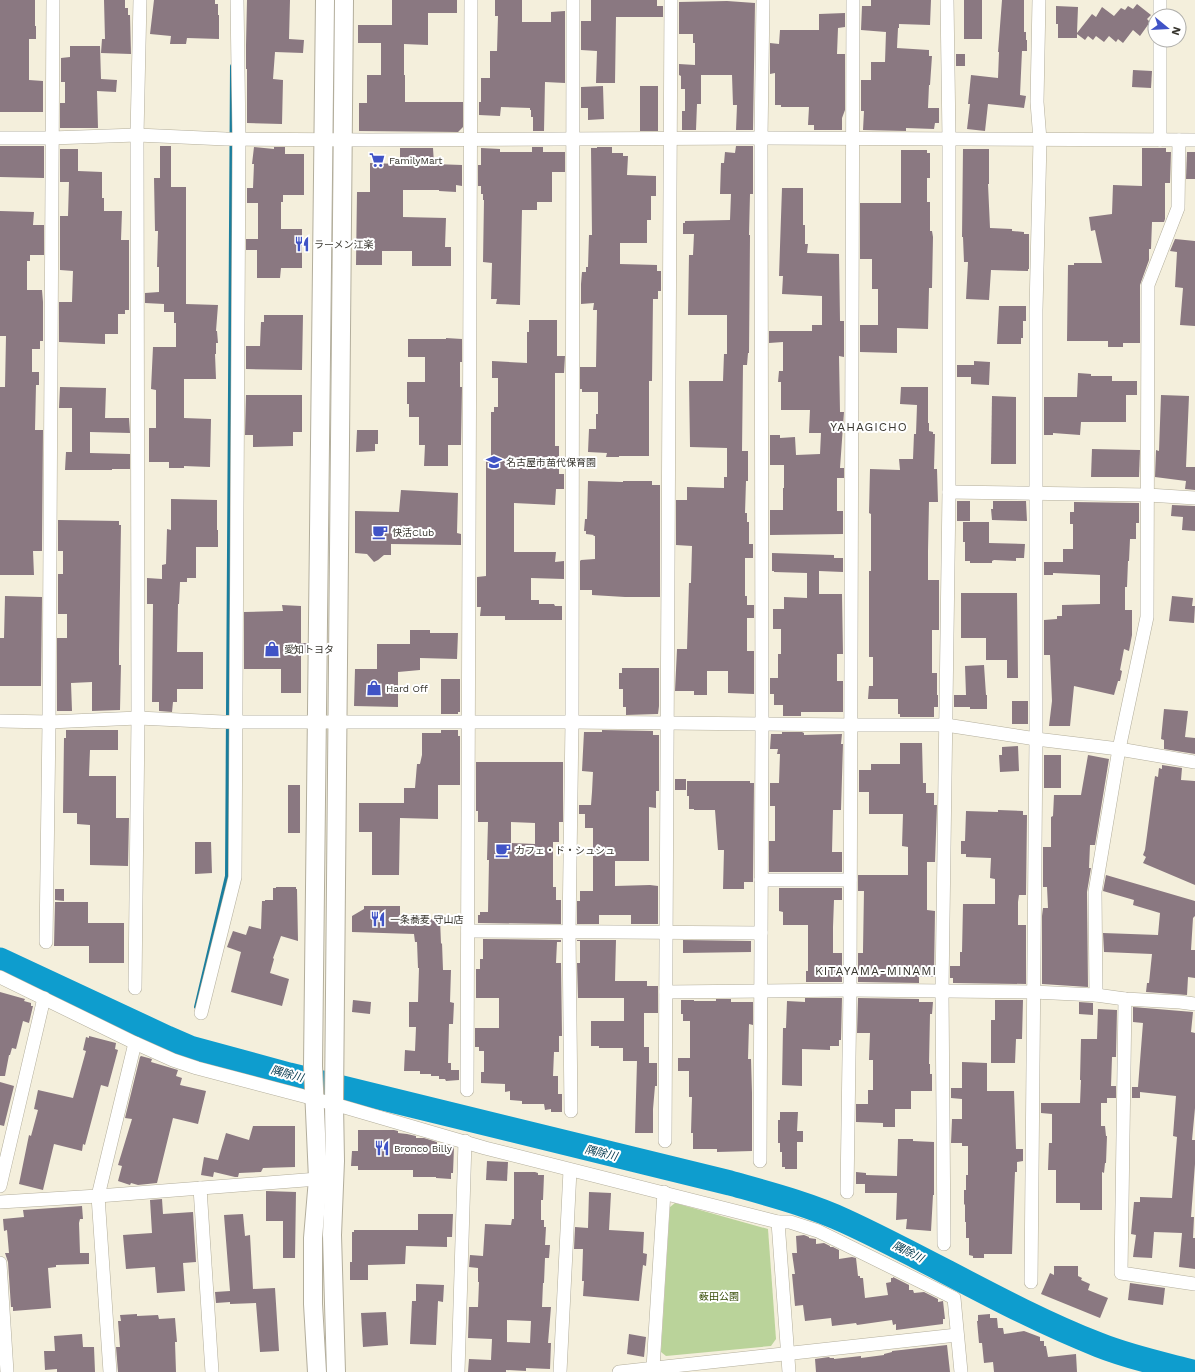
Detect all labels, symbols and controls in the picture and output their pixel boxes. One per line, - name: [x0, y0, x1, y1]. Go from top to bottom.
- north arrow: [1147, 8, 1187, 48]
- text: N: [1169, 25, 1183, 37]
- supermarket icon: FamilyMart: [368, 151, 386, 169]
- place label: FamilyMart: [389, 155, 443, 166]
- restaurant icon: ラーメン江楽: [293, 235, 311, 253]
- place label: ラーメン江楽: [314, 239, 374, 250]
- district label: YAHAGICHO: [830, 420, 908, 434]
- school or university icon: 名古屋市苗代保育園: [485, 453, 503, 471]
- place label: 名古屋市苗代保育園: [506, 457, 596, 468]
- cafe icon: 快活Club: [371, 523, 389, 541]
- place label: 快活Club: [392, 527, 434, 538]
- shop icon: 愛知トヨタ: [263, 640, 281, 658]
- place label: 愛知トヨタ: [284, 644, 334, 655]
- shop icon: Hard Off: [365, 679, 383, 697]
- place label: Hard Off: [386, 683, 428, 694]
- cafe icon: カフェ・ド・シュシュ: [494, 841, 512, 859]
- place label: カフェ・ド・シュシュ: [515, 845, 615, 856]
- restaurant icon: 一条蕎麦 守山店: [369, 910, 387, 928]
- place label: 一条蕎麦 守山店: [390, 914, 463, 925]
- district label: KITAYAMA-MINAMI: [815, 964, 937, 978]
- water label: 隅除川: [269, 1063, 306, 1085]
- restaurant icon: Bronco Billy: [373, 1139, 391, 1157]
- place label: Bronco Billy: [394, 1143, 453, 1154]
- water label: 隅除川: [583, 1143, 620, 1164]
- water label: 隅除川: [890, 1239, 927, 1266]
- park label: 薮田公園: [699, 1291, 739, 1302]

